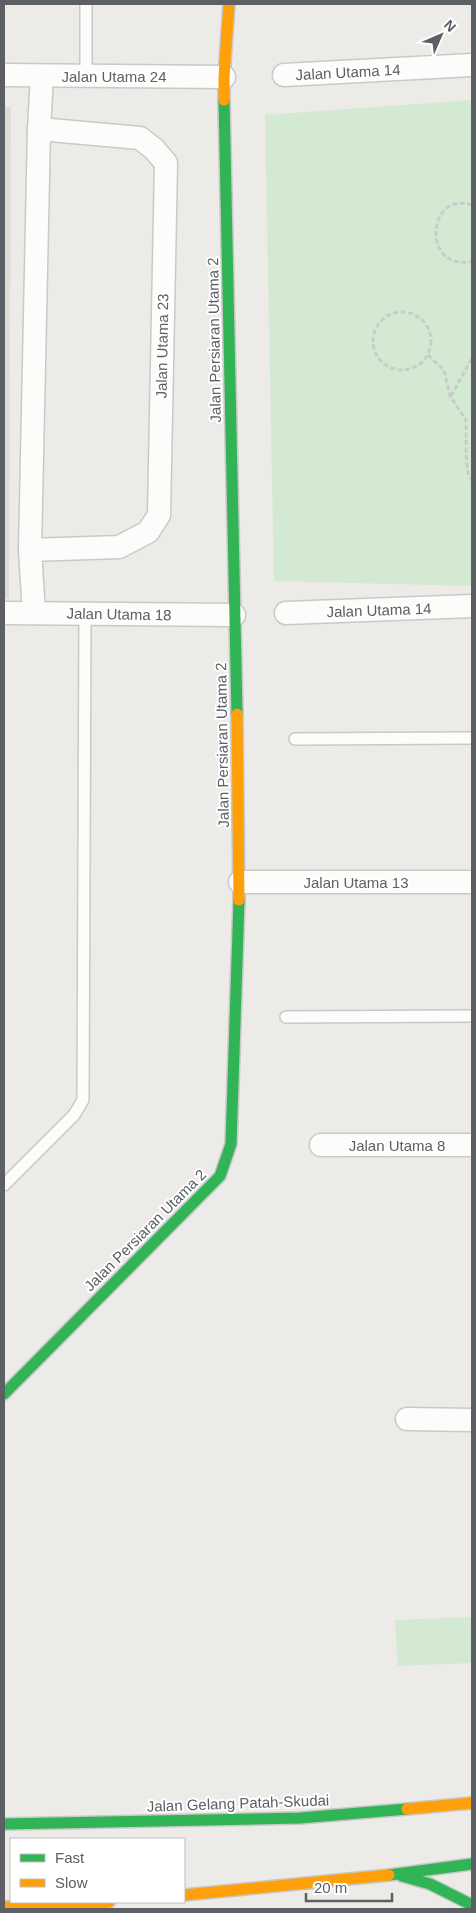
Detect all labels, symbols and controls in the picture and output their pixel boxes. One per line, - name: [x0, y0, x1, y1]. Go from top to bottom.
- north arrow: [416, 10, 466, 60]
- text: N: [441, 17, 459, 35]
- street label: Jalan Utama 14: [295, 61, 401, 83]
- street label: Jalan Utama 24: [61, 68, 167, 85]
- street label: Jalan Persiaran Utama 2: [204, 257, 224, 423]
- street label: Jalan Utama 23: [153, 293, 171, 399]
- street label: Jalan Utama 14: [326, 600, 432, 620]
- street label: Jalan Utama 18: [66, 605, 172, 623]
- street label: Jalan Persiaran Utama 2: [212, 662, 232, 828]
- street label: Jalan Utama 13: [303, 874, 409, 891]
- street label: Jalan Utama 8: [349, 1137, 445, 1154]
- street label: Jalan Persiaran Utama 2: [81, 1166, 209, 1294]
- street label: Jalan Gelang Patah-Skudai: [146, 1791, 330, 1815]
- legend: [10, 1838, 185, 1903]
- text: Fast: [55, 1849, 85, 1866]
- scale bar: [306, 1870, 392, 1902]
- text: Slow: [55, 1874, 88, 1891]
- text: 20 m: [314, 1879, 347, 1896]

